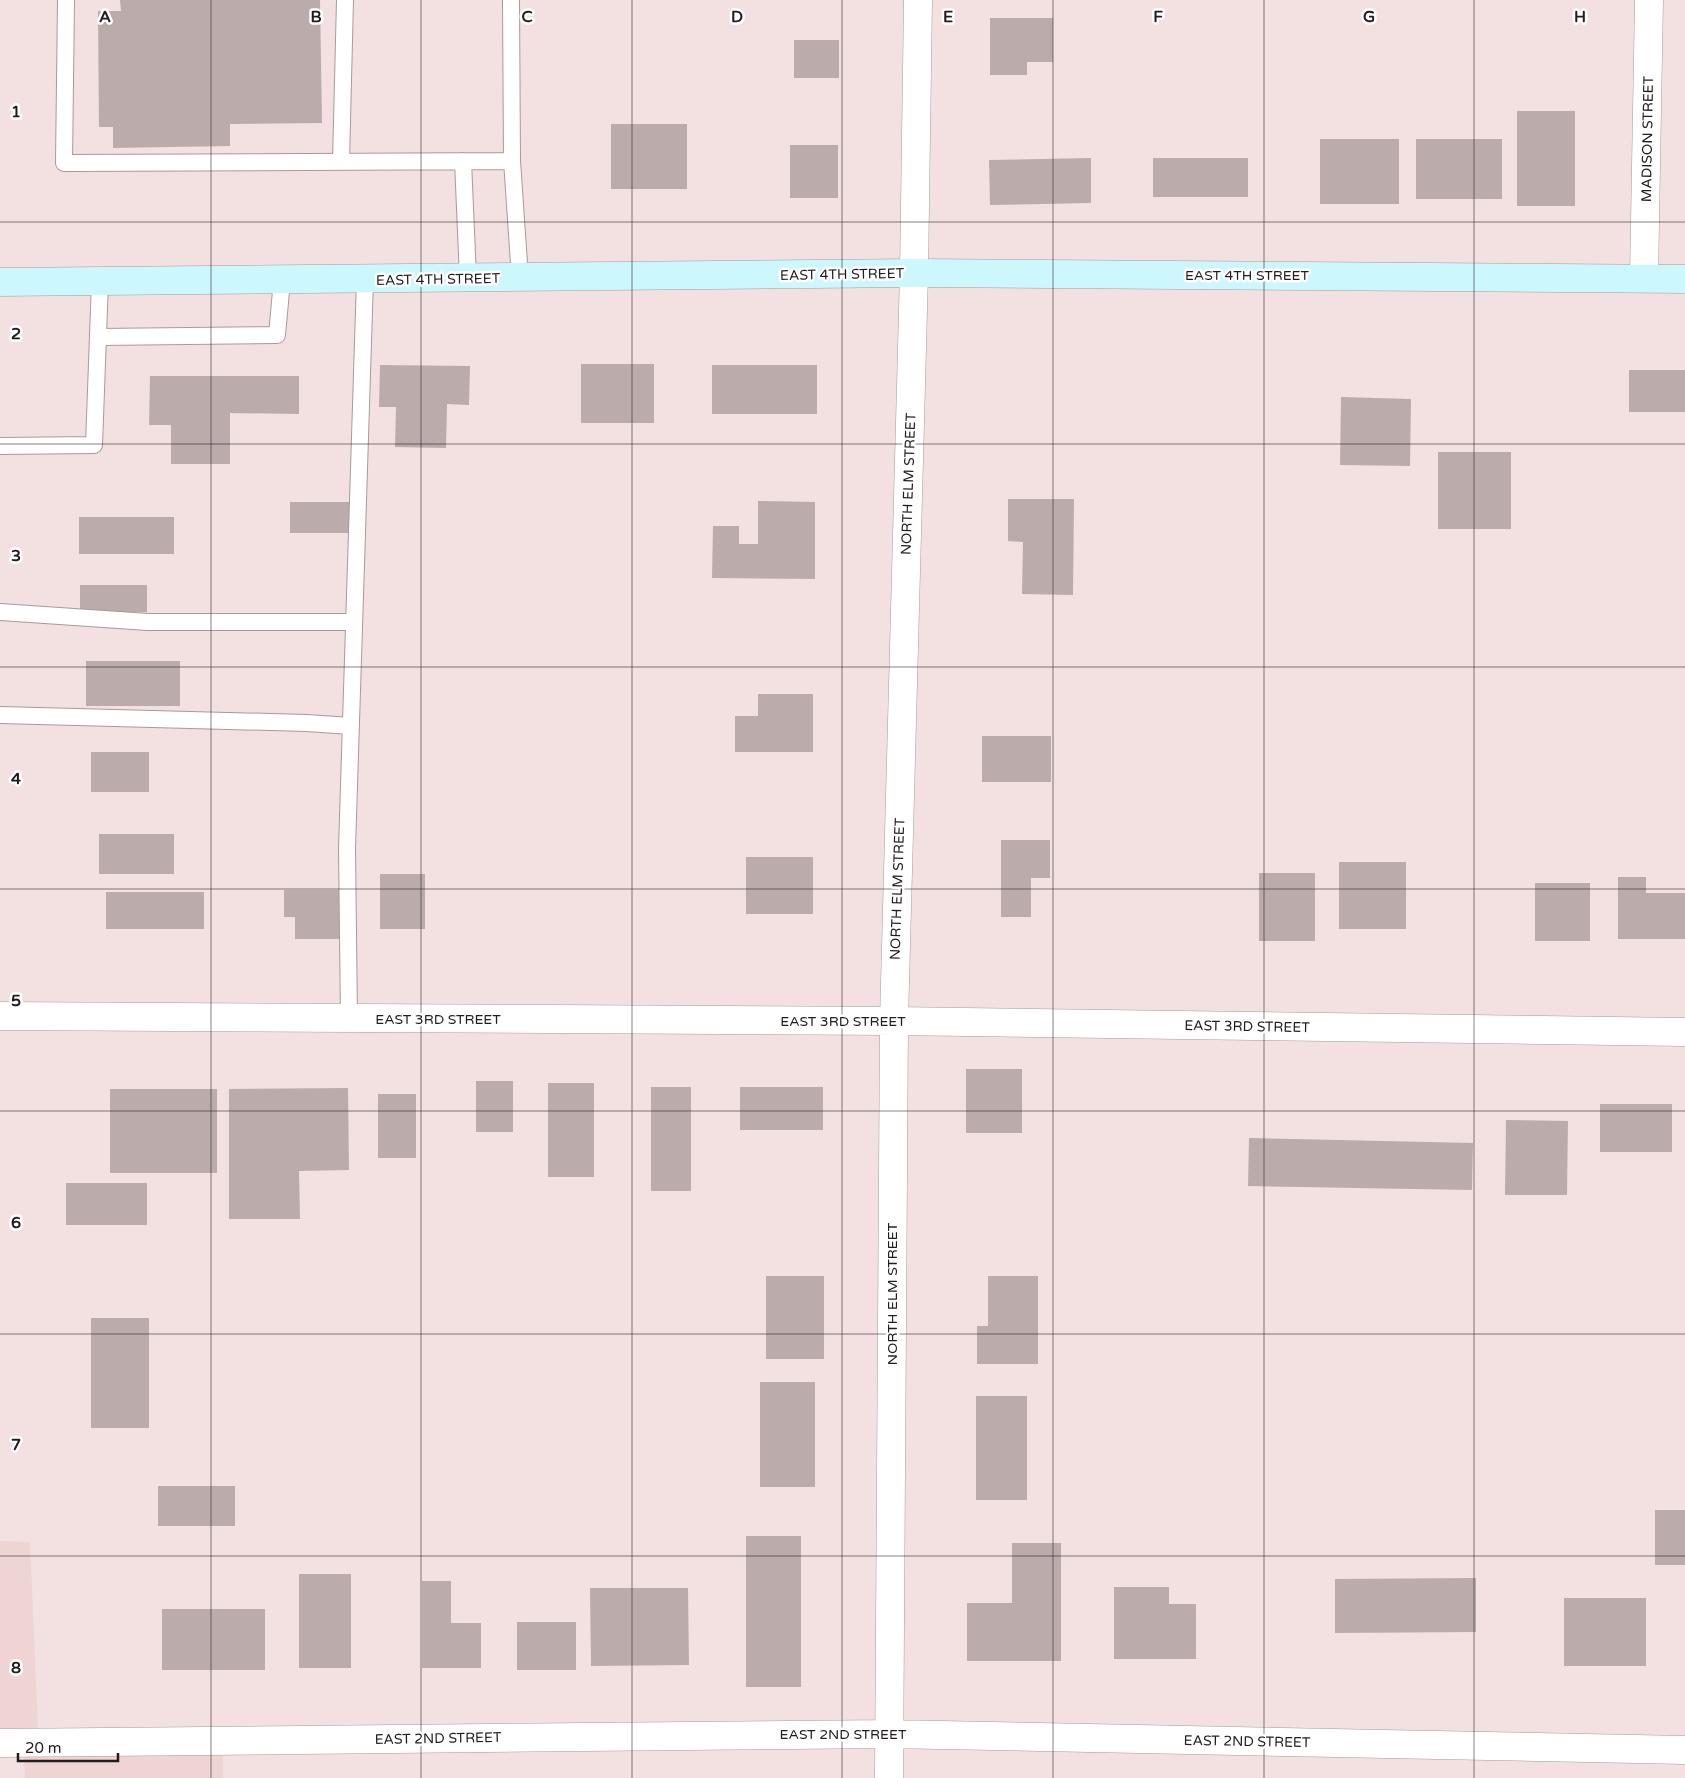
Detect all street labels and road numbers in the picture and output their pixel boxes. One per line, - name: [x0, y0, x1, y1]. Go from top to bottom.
- street label: MADISON STREET: [1638, 75, 1657, 202]
- street label: EAST 4TH STREET: [780, 265, 905, 284]
- street label: EAST 4TH STREET: [1185, 267, 1310, 284]
- street label: EAST 4TH STREET: [376, 270, 501, 289]
- street label: NORTH ELM STREET: [898, 412, 919, 556]
- street label: NORTH ELM STREET: [887, 817, 908, 961]
- street label: EAST 3RD STREET: [375, 1011, 501, 1028]
- street label: EAST 3RD STREET: [780, 1013, 906, 1030]
- street label: EAST 3RD STREET: [1184, 1017, 1310, 1036]
- street label: NORTH ELM STREET: [884, 1222, 901, 1365]
- street label: EAST 2ND STREET: [780, 1726, 907, 1743]
- street label: EAST 2ND STREET: [374, 1729, 502, 1748]
- street label: EAST 2ND STREET: [1183, 1732, 1311, 1751]

